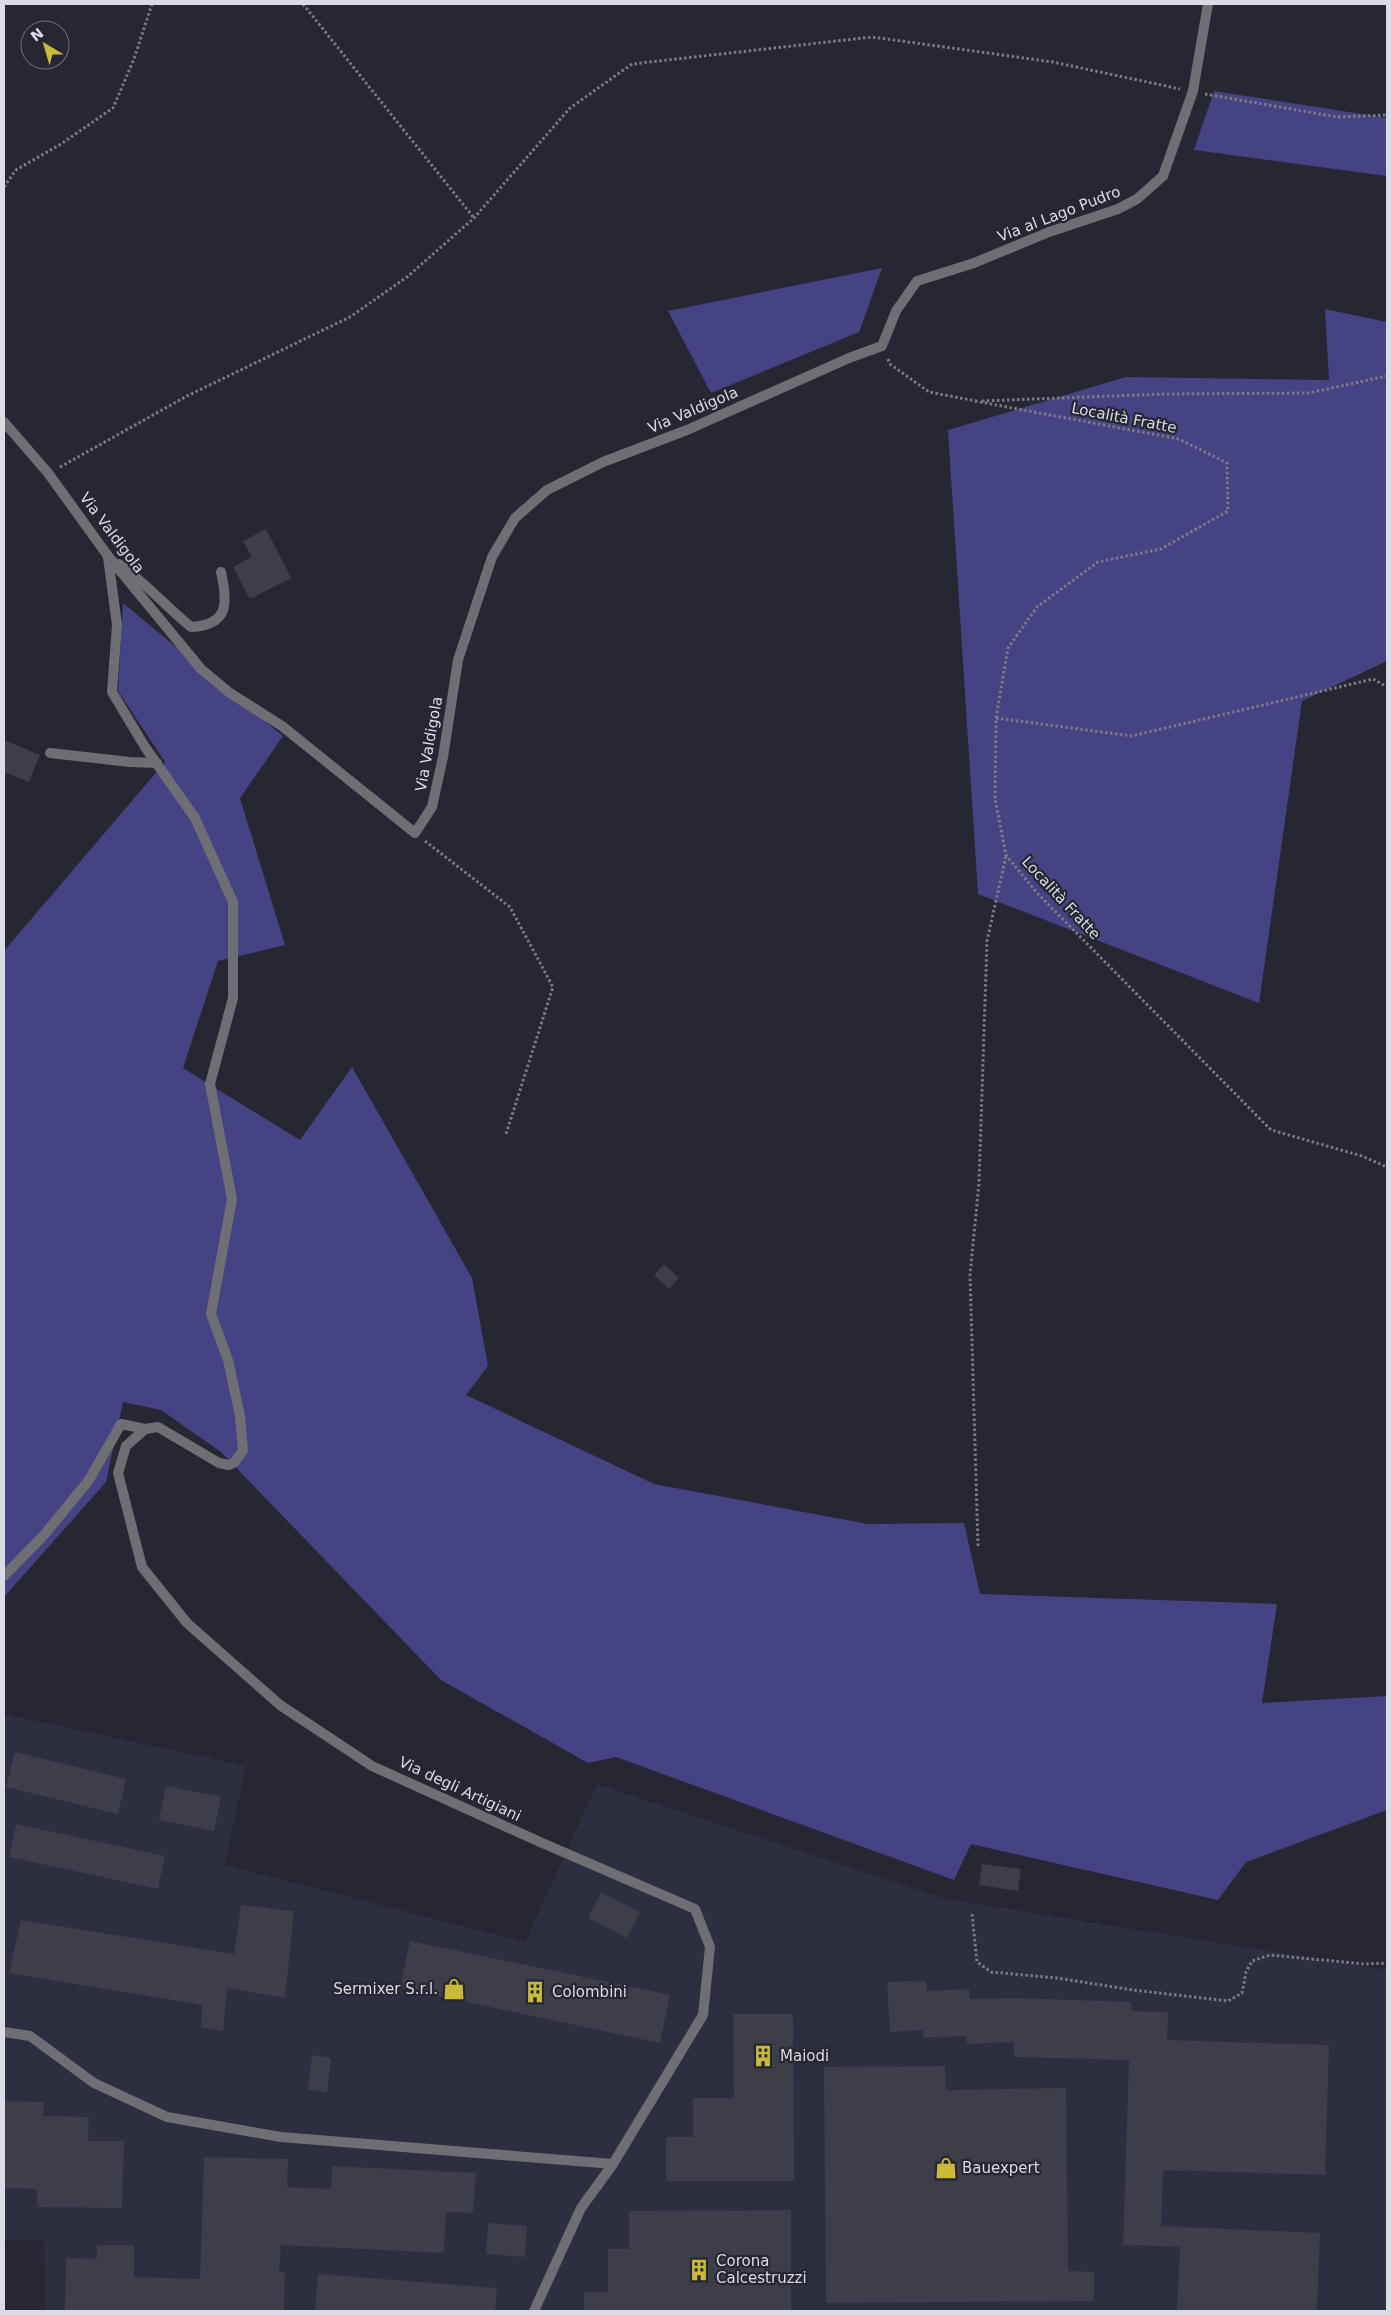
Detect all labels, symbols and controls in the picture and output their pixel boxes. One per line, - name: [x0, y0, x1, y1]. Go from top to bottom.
- north arrow: [20, 20, 70, 70]
- text: N: [27, 25, 47, 45]
- street label: Via al Lago Pudro: [995, 182, 1123, 246]
- street label: Via Valdigola: [645, 383, 741, 437]
- street label: Località Fratte: [1070, 399, 1178, 437]
- street label: Via Valdigola: [76, 489, 148, 577]
- street label: Via Valdigola: [412, 695, 446, 793]
- street label: Località Fratte: [1018, 853, 1104, 943]
- street label: Via degli Artigiani: [396, 1753, 524, 1825]
- shop icon: Sermixer S.r.l.: [441, 1976, 467, 2002]
- building icon: Colombini: [522, 1979, 548, 2005]
- place label: Sermixer S.r.l.: [333, 1980, 438, 1998]
- place label: Colombini: [552, 1983, 627, 2001]
- building icon: Maiodi: [750, 2043, 776, 2069]
- place label: Maiodi: [780, 2047, 829, 2065]
- shop icon: Bauexpert: [933, 2155, 959, 2181]
- place label: Bauexpert: [962, 2159, 1040, 2177]
- place label: Corona Calcestruzzi: [716, 2252, 807, 2287]
- building icon: Corona Calcestruzzi: [686, 2257, 712, 2283]

